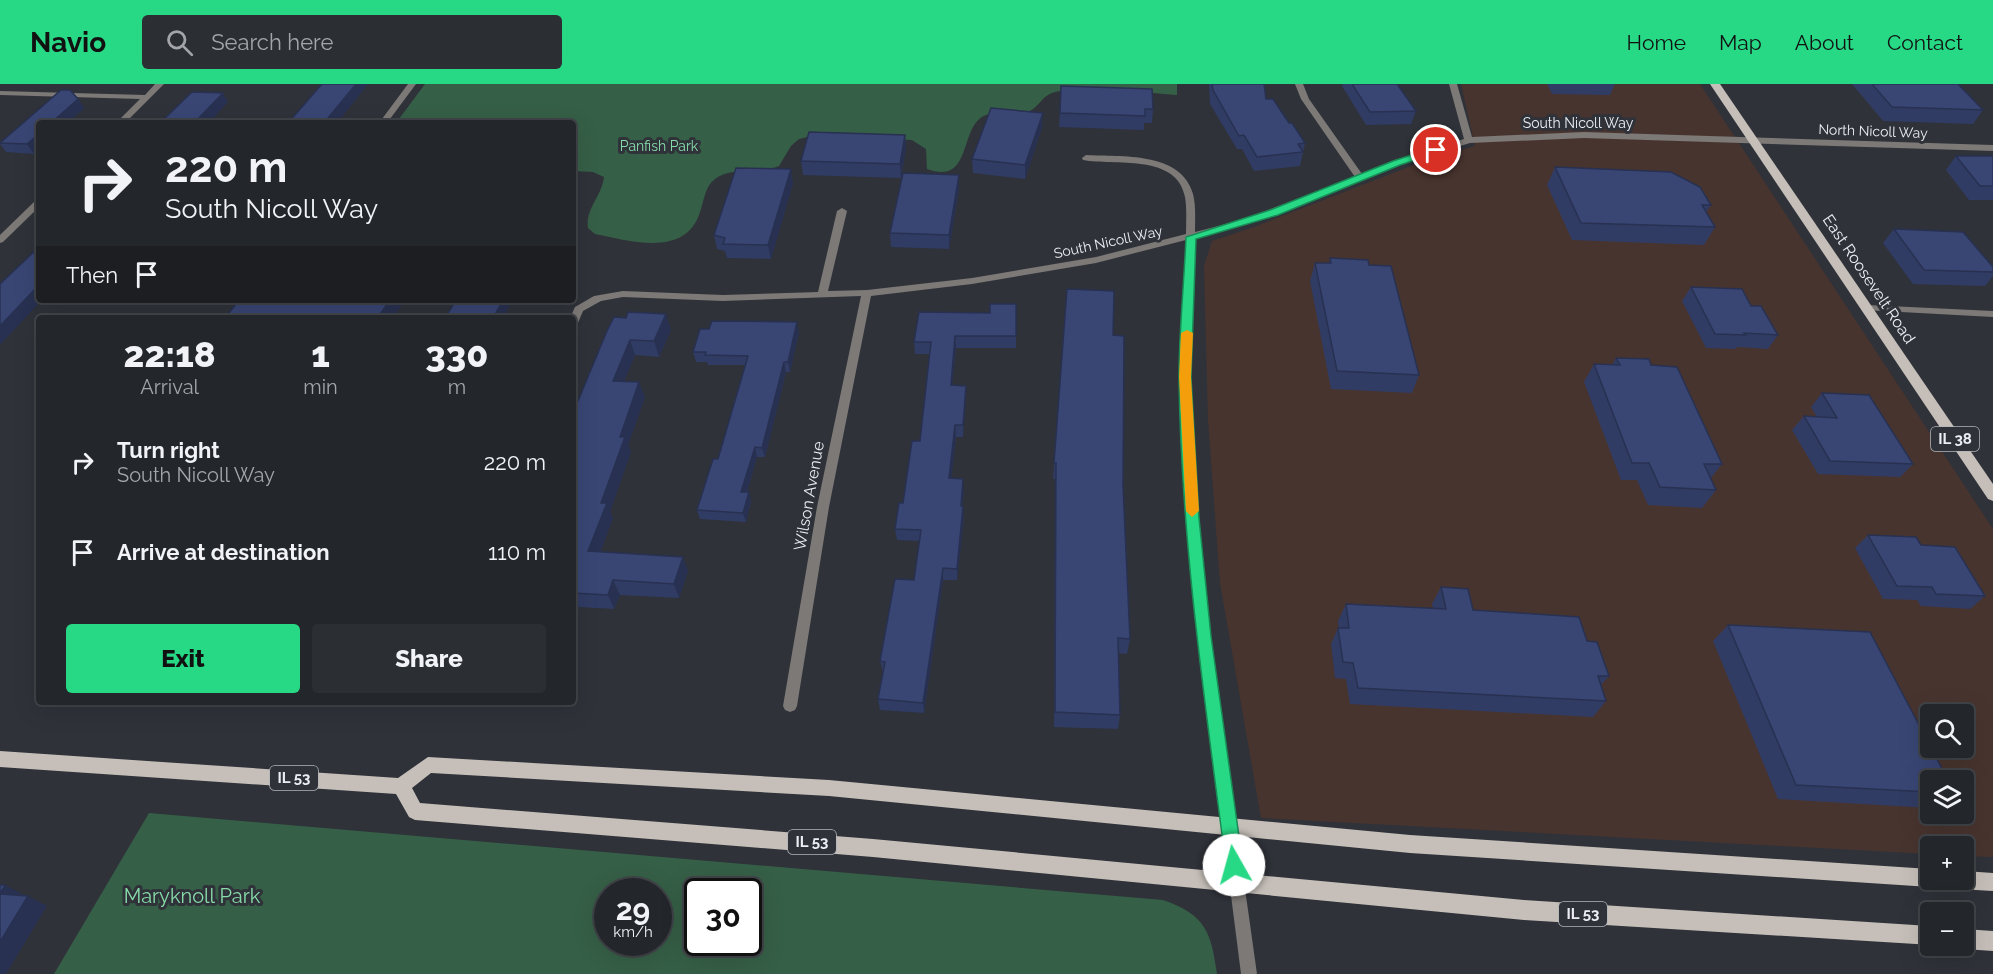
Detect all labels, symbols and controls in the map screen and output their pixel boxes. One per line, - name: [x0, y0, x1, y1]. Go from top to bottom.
- search box: [142, 15, 562, 69]
- text: Navio: [30, 26, 106, 59]
- icon: search: [163, 26, 196, 59]
- text: Search here: [211, 29, 333, 55]
- text: Home: [1627, 30, 1686, 55]
- text: Map: [1719, 30, 1762, 55]
- text: About: [1795, 30, 1854, 55]
- text: Contact: [1887, 30, 1963, 55]
- street label: South Nicoll Way: [1523, 115, 1634, 131]
- street label: North Nicoll Way: [1818, 121, 1928, 141]
- pin: [1410, 124, 1461, 175]
- icon: arrive: [1419, 133, 1452, 166]
- park label: Panfish Park: [620, 138, 699, 154]
- text: 220 m: [165, 143, 287, 192]
- icon: right: [66, 144, 144, 222]
- text: South Nicoll Way: [165, 193, 378, 224]
- street label: East Roosevelt Road: [1819, 211, 1919, 347]
- street label: South Nicoll Way: [1052, 223, 1164, 261]
- icon: arrive: [130, 258, 163, 291]
- text: Then: [66, 262, 118, 288]
- text: 22:18: [124, 333, 216, 375]
- text: 1: [311, 333, 330, 375]
- text: 330: [425, 333, 488, 375]
- text: Arrival: [140, 375, 199, 399]
- text: min: [303, 375, 338, 399]
- text: m: [448, 375, 466, 399]
- road number: IL 38: [1931, 427, 1979, 451]
- text: Turn right: [117, 437, 220, 463]
- street label: Wilson Avenue: [790, 440, 828, 552]
- icon: right: [66, 446, 99, 479]
- text: 220 m: [484, 449, 546, 475]
- text: South Nicoll Way: [117, 463, 275, 487]
- icon: arrive: [66, 536, 99, 569]
- text: Arrive at destination: [117, 539, 330, 565]
- text: 110 m: [488, 539, 546, 565]
- button: Exit: [66, 624, 300, 693]
- button: Share: [312, 624, 546, 693]
- map controls: [1920, 704, 1974, 956]
- button: search: [1920, 704, 1974, 758]
- road number: IL 53: [270, 766, 318, 790]
- button: layers: [1920, 770, 1974, 824]
- road number: IL 53: [788, 830, 836, 854]
- position arrow: [1202, 833, 1266, 897]
- button: +: [1920, 836, 1974, 890]
- speed limit sign: 30: [684, 878, 762, 956]
- park label: Maryknoll Park: [124, 884, 261, 908]
- text: 29: [616, 892, 650, 927]
- road number: IL 53: [1559, 902, 1607, 926]
- button: −: [1920, 902, 1974, 956]
- text: km/h: [613, 923, 653, 941]

